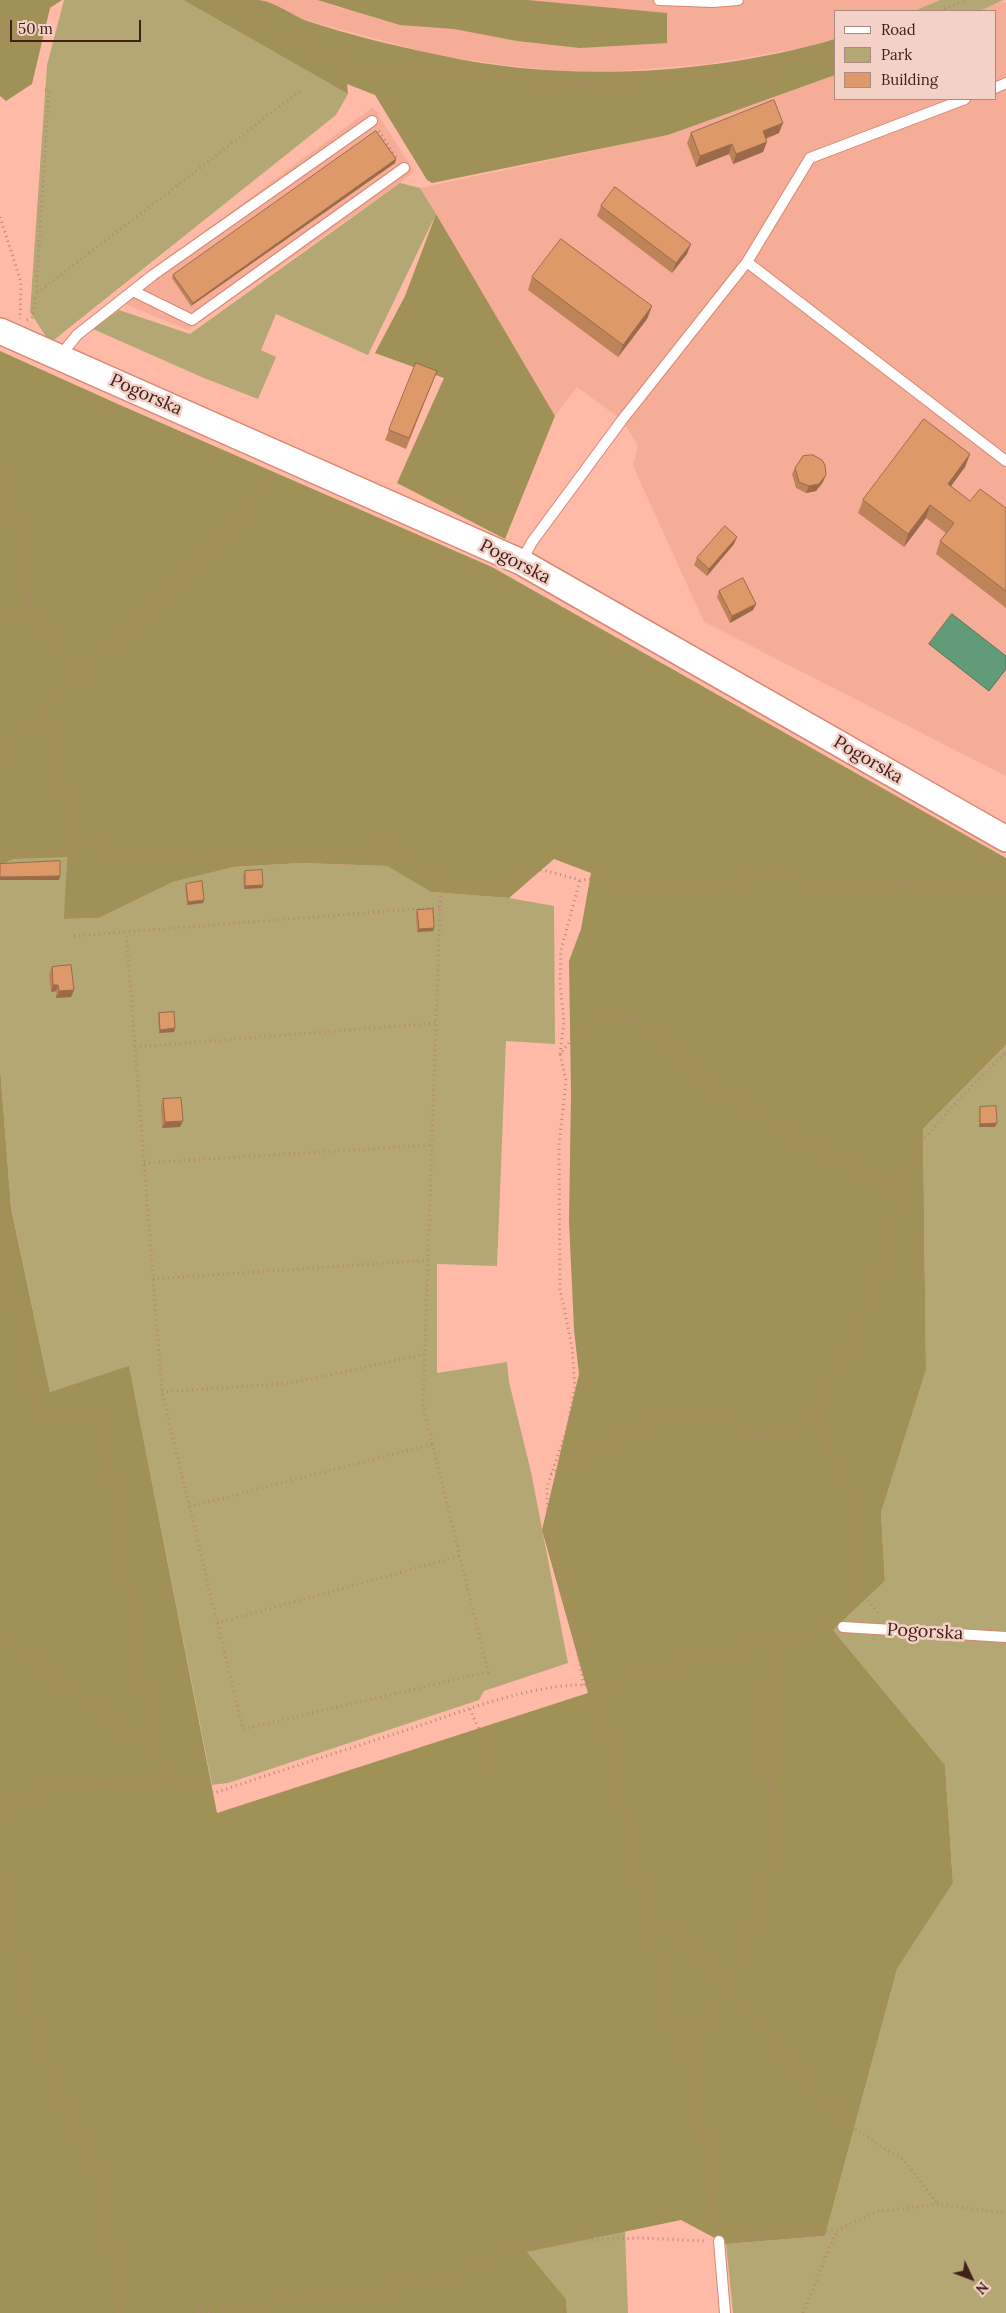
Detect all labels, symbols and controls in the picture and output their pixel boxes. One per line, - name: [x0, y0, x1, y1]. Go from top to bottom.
- scale bar: [12, 10, 144, 42]
- legend: [834, 10, 996, 100]
- text: 50 m: [18, 19, 53, 38]
- text: Road: [881, 20, 916, 39]
- text: Park: [881, 45, 912, 64]
- text: Building: [881, 70, 938, 89]
- street label: Pogorska: [107, 370, 185, 420]
- street label: Pogorska: [476, 535, 554, 589]
- street label: Pogorska: [829, 731, 907, 789]
- street label: Pogorska: [886, 1619, 964, 1645]
- north arrow: [946, 2253, 996, 2303]
- text: N: [972, 2278, 992, 2298]

